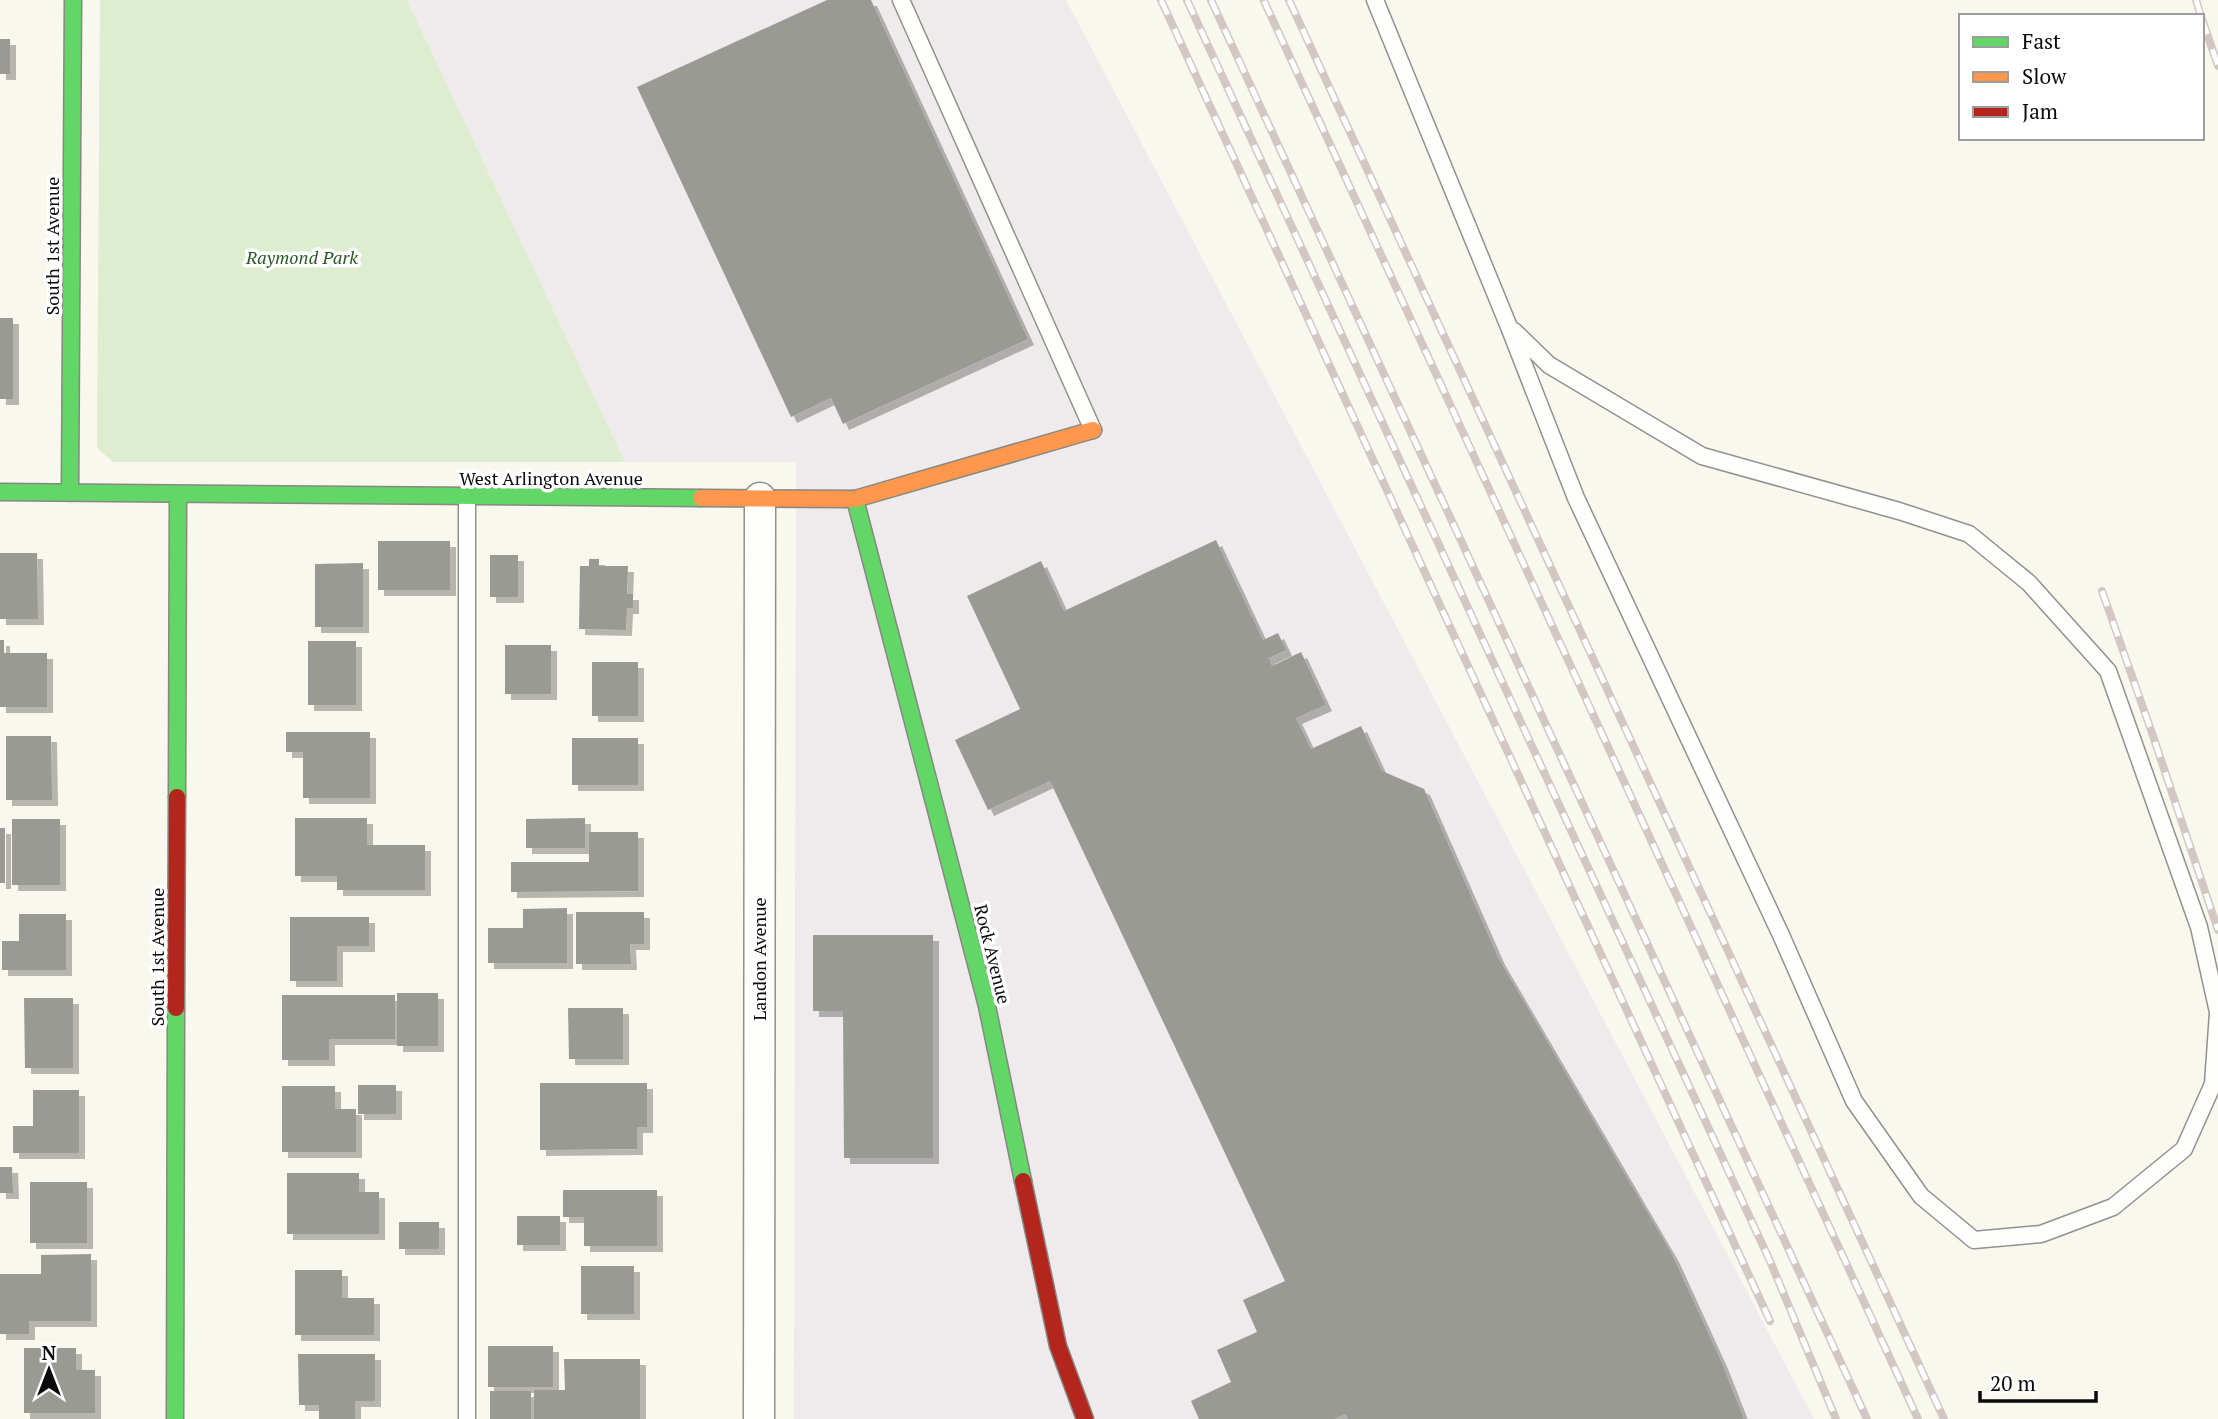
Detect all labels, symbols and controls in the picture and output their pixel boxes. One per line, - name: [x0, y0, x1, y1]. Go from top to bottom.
- legend: [1959, 14, 2204, 140]
- text: Fast: [2022, 27, 2061, 55]
- text: Slow: [2022, 62, 2067, 90]
- text: Jam: [2022, 97, 2058, 125]
- street label: South 1st Avenue: [40, 177, 64, 315]
- park label: Raymond Park: [245, 245, 358, 269]
- street label: West Arlington Avenue: [459, 466, 643, 490]
- street label: South 1st Avenue: [145, 888, 169, 1026]
- street label: Landon Avenue: [747, 897, 771, 1021]
- street label: Rock Avenue: [969, 902, 1017, 1006]
- north arrow: [14, 1335, 84, 1405]
- text: N: [42, 1340, 57, 1365]
- scale bar: [1980, 1360, 2096, 1404]
- text: 20 m: [1990, 1369, 2036, 1397]

